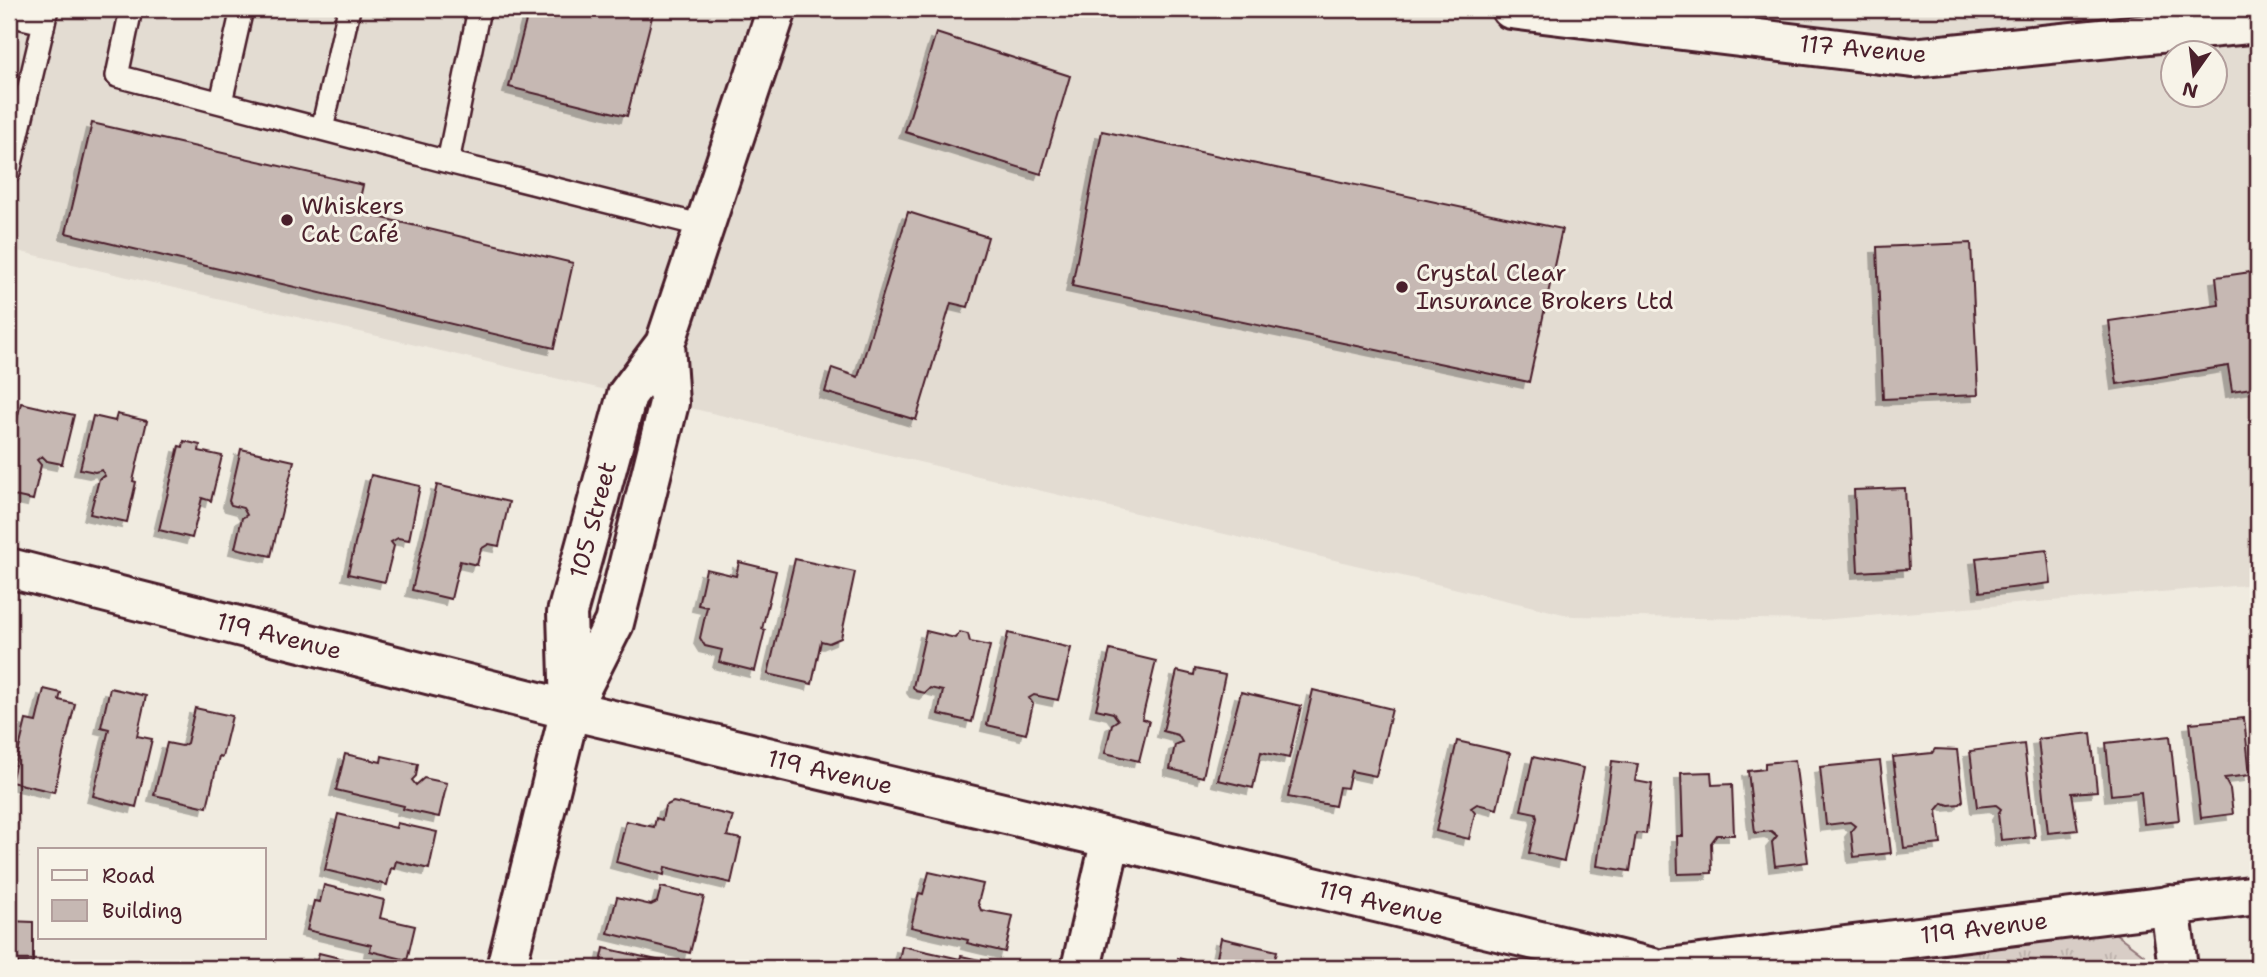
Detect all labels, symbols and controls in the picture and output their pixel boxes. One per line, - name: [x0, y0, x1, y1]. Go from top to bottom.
- street label: 117 Avenue: [1798, 28, 1928, 70]
- north arrow: [2158, 38, 2228, 108]
- text: N: [2180, 76, 2200, 104]
- place label: Whiskers Cat Café: [301, 190, 404, 250]
- marker: Whiskers Cat Café: [279, 212, 295, 228]
- place label: Crystal Clear Insurance Brokers Ltd: [1416, 257, 1673, 317]
- marker: Crystal Clear Insurance Brokers Ltd: [1394, 279, 1410, 295]
- street label: 105 Street: [562, 458, 624, 582]
- street label: 119 Avenue: [213, 605, 345, 667]
- street label: 119 Avenue: [764, 742, 896, 802]
- legend: [38, 848, 266, 939]
- text: Road: [102, 862, 155, 890]
- street label: 119 Avenue: [1315, 873, 1447, 933]
- text: Building: [102, 897, 182, 925]
- street label: 119 Avenue: [1919, 904, 2049, 952]

